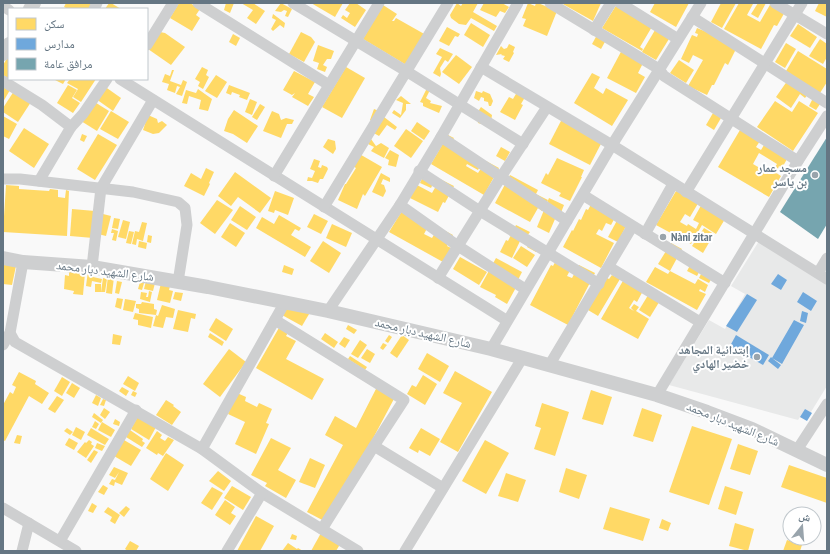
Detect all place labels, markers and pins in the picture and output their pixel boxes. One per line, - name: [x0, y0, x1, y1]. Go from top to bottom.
- place label: مسجد عمار بن ياسر: [757, 160, 807, 190]
- marker: مسجد عمار بن ياسر: [810, 170, 820, 180]
- place label: Nàni zitar: [671, 229, 713, 244]
- marker: Nàni zitar: [658, 232, 668, 242]
- place label: إبتدائية المجاهد خضير الهادي: [679, 342, 749, 374]
- marker: إبتدائية المجاهد خضير الهادي: [752, 352, 762, 362]

